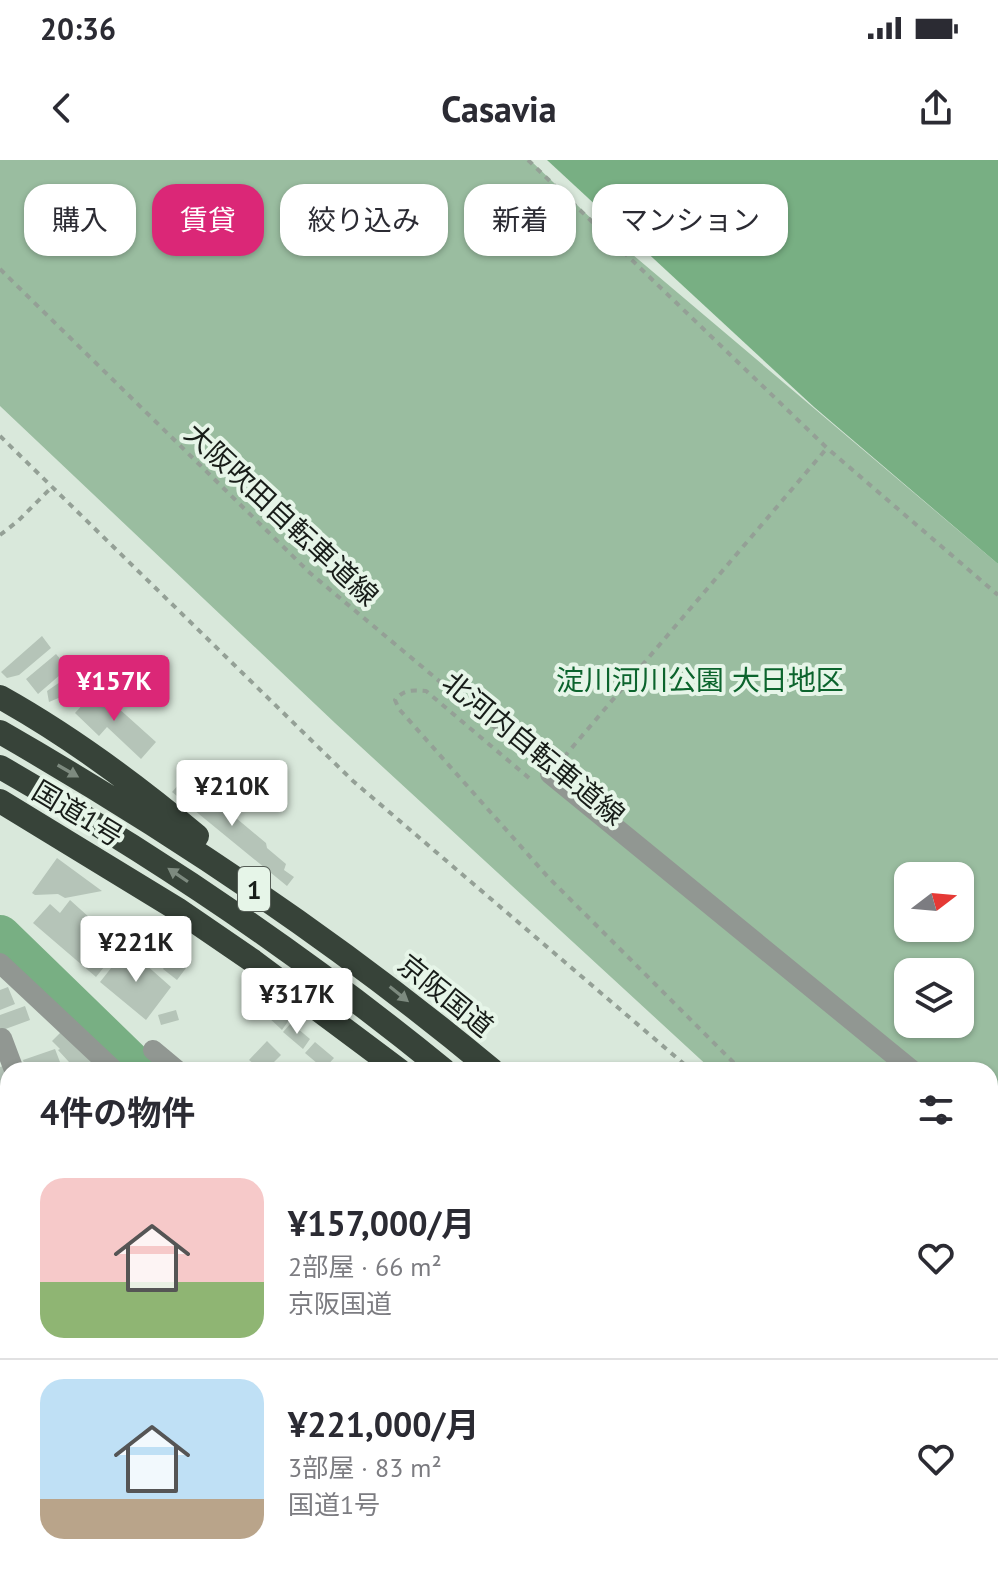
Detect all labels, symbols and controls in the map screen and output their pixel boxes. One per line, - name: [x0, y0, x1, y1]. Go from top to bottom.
- text: 20:36: [40, 9, 116, 48]
- text: Casavia: [441, 85, 557, 132]
- icon: back: [40, 86, 84, 130]
- icon: share: [914, 86, 958, 130]
- chip: 購入: [24, 184, 136, 256]
- chip: 賃貸: [152, 184, 264, 256]
- chip: 絞り込み: [280, 184, 448, 256]
- chip: 新着: [464, 184, 576, 256]
- chip: マンション: [592, 184, 788, 256]
- street label: 大阪吹田自転車道線: [177, 415, 387, 613]
- pin: ¥157K: [58, 655, 170, 723]
- park label: 淀川河川公園 大日地区: [556, 661, 844, 698]
- street label: 北河内自転車道線: [435, 663, 633, 833]
- text: ¥157K: [76, 664, 152, 697]
- pin: ¥210K: [176, 760, 288, 828]
- one-way arrow: [56, 763, 79, 777]
- text: ¥210K: [194, 769, 270, 802]
- street label: 国道1号: [26, 772, 130, 854]
- north arrow: [894, 862, 974, 942]
- map controls: [894, 862, 974, 1038]
- road number: 1: [238, 867, 270, 911]
- one-way arrow: [168, 868, 189, 883]
- pin: ¥221K: [80, 916, 192, 984]
- text: ¥221K: [98, 925, 174, 958]
- street label: 京阪国道: [391, 945, 501, 1045]
- button: layers: [894, 958, 974, 1038]
- pin: ¥317K: [241, 968, 353, 1036]
- text: ¥317K: [259, 977, 335, 1010]
- one-way arrow: [389, 986, 409, 1002]
- icon: filters: [914, 1088, 958, 1132]
- text: 4件の物件: [40, 1090, 195, 1134]
- text: ¥157,000/月: [288, 1201, 475, 1245]
- icon: home: [104, 1210, 200, 1306]
- icon: heart: [914, 1236, 958, 1280]
- text: 2部屋 · 66 m²: [288, 1250, 442, 1283]
- text: 京阪国道: [288, 1287, 392, 1320]
- text: ¥221,000/月: [288, 1402, 479, 1446]
- icon: home: [104, 1411, 200, 1507]
- icon: heart: [914, 1437, 958, 1481]
- text: 3部屋 · 83 m²: [288, 1451, 442, 1484]
- text: 国道1号: [288, 1488, 380, 1521]

